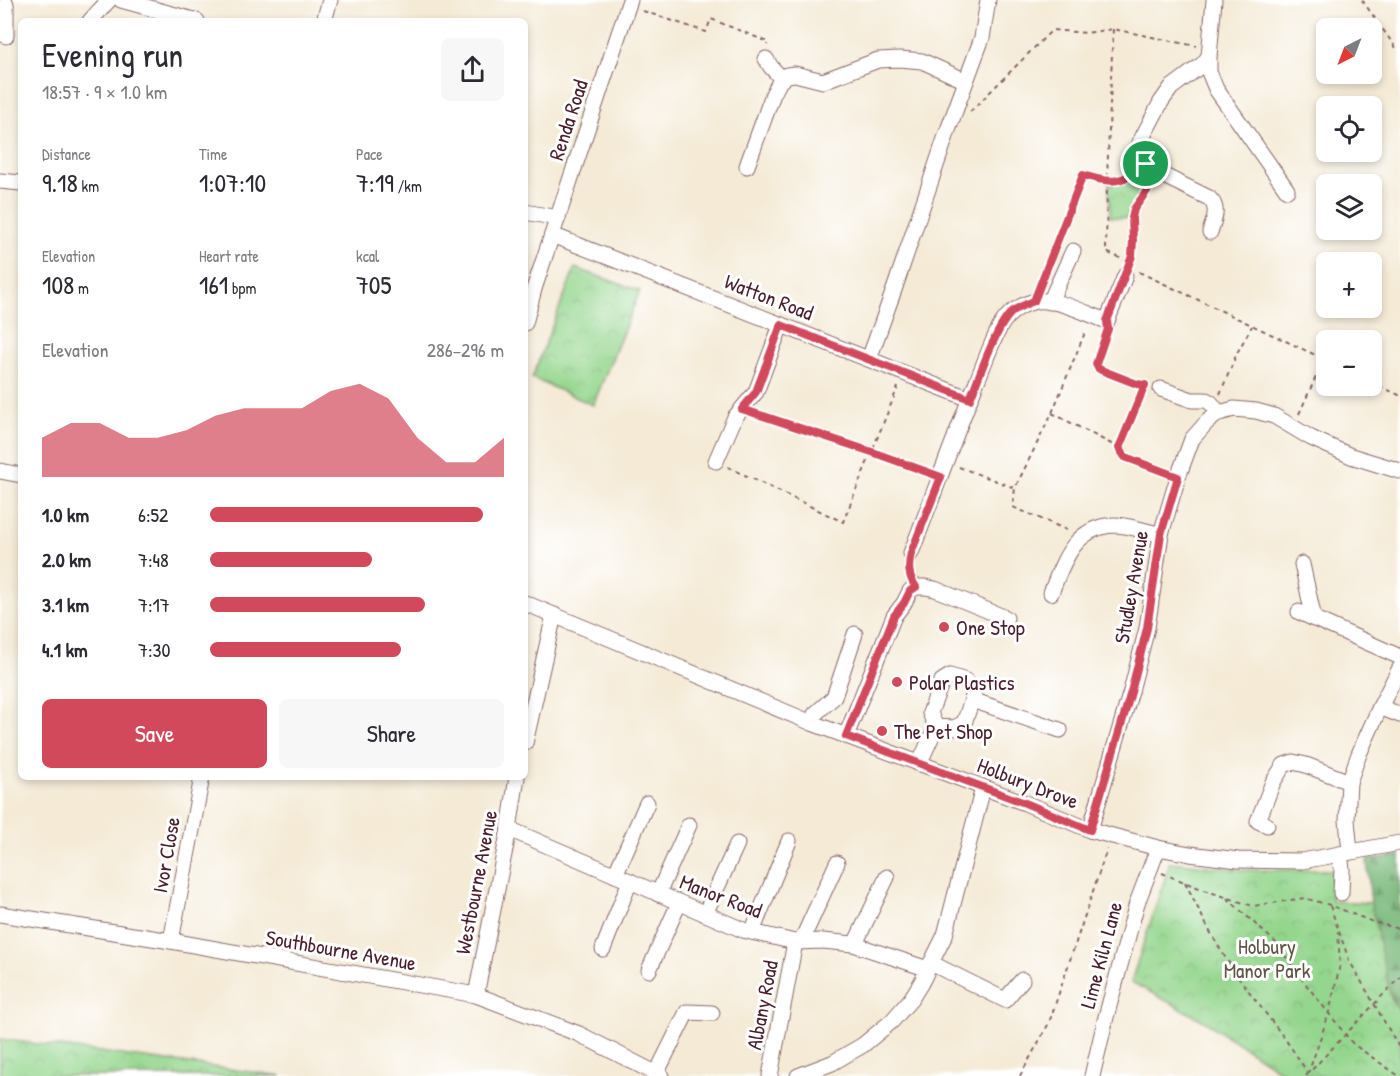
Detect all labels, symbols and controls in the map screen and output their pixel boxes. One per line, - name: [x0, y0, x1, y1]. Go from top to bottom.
- north arrow: [1316, 18, 1382, 84]
- map controls: [1316, 18, 1382, 396]
- text: Evening run: [42, 33, 183, 77]
- button: share: [441, 38, 504, 101]
- street label: Renda Road: [541, 76, 595, 164]
- text: 18:57 · 9 × 1.0 km: [42, 78, 167, 105]
- button: locate: [1316, 96, 1382, 162]
- pin: [1120, 138, 1171, 189]
- text: Distance: [42, 143, 91, 165]
- text: Time: [199, 143, 227, 165]
- text: Pace: [356, 143, 383, 165]
- icon: arrive: [1129, 147, 1162, 180]
- text: 9.18: [42, 165, 78, 200]
- text: 1:07:10: [199, 165, 266, 200]
- text: 7:19: [356, 165, 394, 200]
- button: layers: [1316, 174, 1382, 240]
- text: km: [78, 175, 99, 197]
- text: /km: [394, 175, 422, 197]
- text: Elevation: [42, 245, 95, 267]
- text: Heart rate: [199, 245, 259, 267]
- text: kcal: [356, 245, 379, 267]
- button: +: [1316, 252, 1382, 318]
- text: 108: [42, 267, 74, 302]
- text: 161: [199, 267, 228, 302]
- text: 705: [356, 267, 392, 302]
- street label: Watton Road: [720, 267, 818, 327]
- text: m: [74, 277, 89, 299]
- text: bpm: [228, 277, 256, 299]
- button: −: [1316, 330, 1382, 396]
- text: Elevation: [42, 336, 108, 363]
- text: 286–296 m: [427, 336, 504, 363]
- text: 1.0 km: [42, 501, 89, 528]
- text: 6:52: [138, 501, 168, 528]
- street label: Studley Avenue: [1107, 528, 1155, 646]
- text: 2.0 km: [42, 546, 91, 573]
- text: 7:48: [138, 546, 169, 573]
- text: 3.1 km: [42, 591, 89, 618]
- text: 7:17: [138, 591, 170, 618]
- place label: One Stop: [956, 613, 1025, 642]
- marker: One Stop: [937, 620, 951, 634]
- text: 4.1 km: [42, 636, 88, 663]
- text: 7:30: [138, 636, 170, 663]
- place label: Polar Plastics: [909, 668, 1014, 697]
- marker: Polar Plastics: [890, 675, 904, 689]
- button: Save: [42, 699, 267, 768]
- button: Share: [279, 699, 504, 768]
- place label: The Pet Shop: [894, 717, 992, 746]
- marker: The Pet Shop: [875, 724, 889, 738]
- street label: Holbury Drove: [973, 750, 1083, 816]
- street label: Westbourne Avenue: [448, 808, 504, 956]
- street label: Ivor Close: [145, 815, 187, 895]
- street label: Manor Road: [676, 867, 766, 925]
- street label: Lime Kiln Lane: [1073, 898, 1129, 1012]
- street label: Southbourne Avenue: [264, 923, 418, 977]
- park label: Holbury Manor Park: [1224, 932, 1311, 985]
- street label: Albany Road: [739, 958, 785, 1052]

